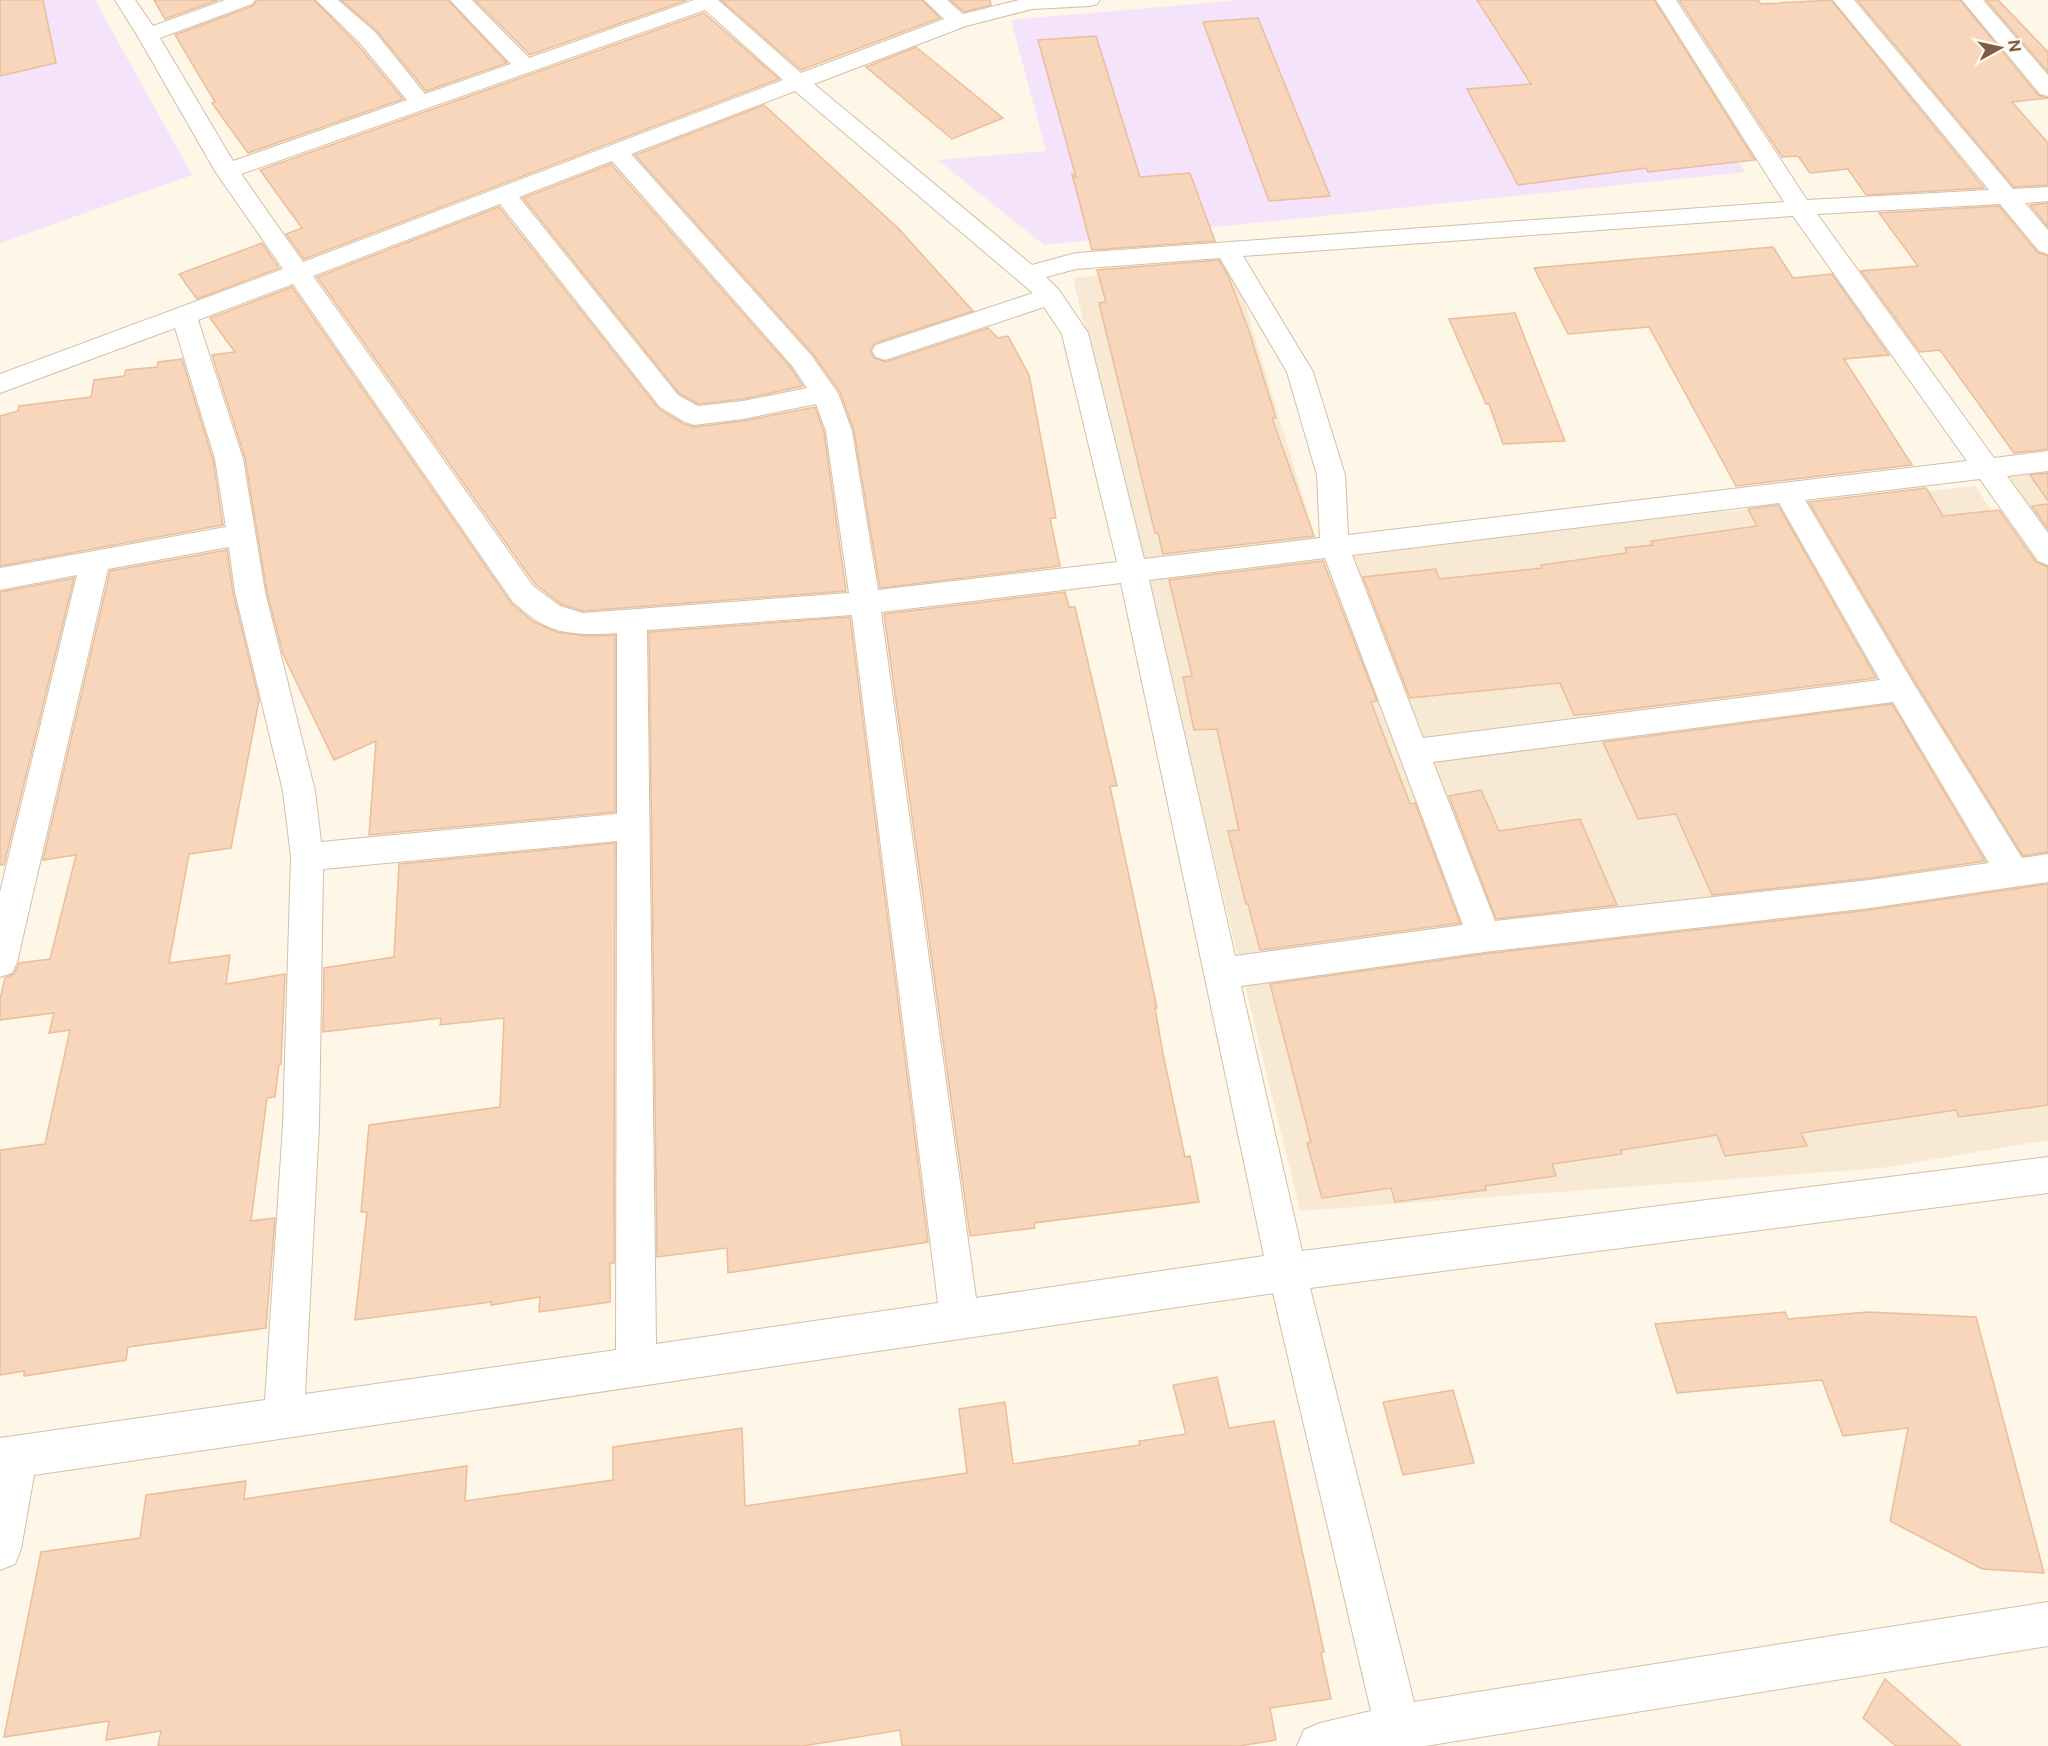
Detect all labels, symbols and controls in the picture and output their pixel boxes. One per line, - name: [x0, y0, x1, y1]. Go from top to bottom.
- north arrow: [1970, 18, 2030, 78]
- text: N: [2004, 38, 2025, 54]

